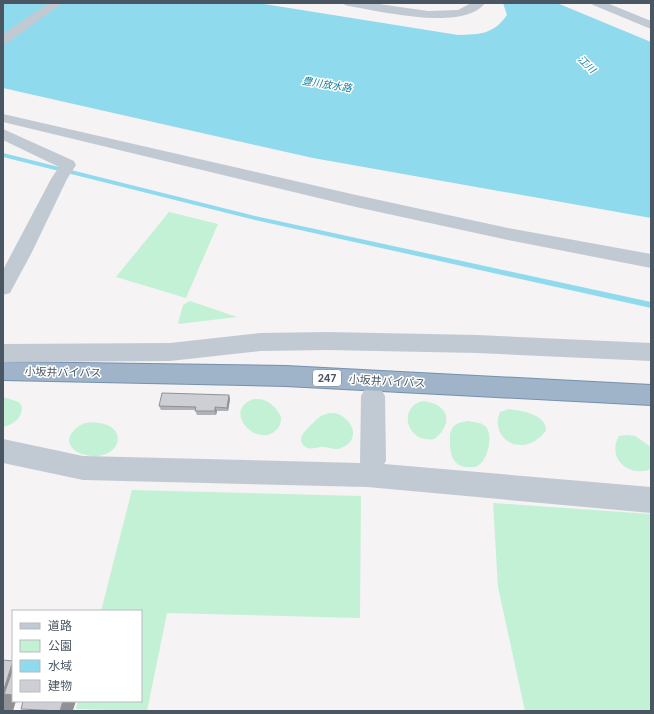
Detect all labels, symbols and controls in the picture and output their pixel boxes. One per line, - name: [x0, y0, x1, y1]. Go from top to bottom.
- water label: 江川: [576, 53, 599, 76]
- water label: 豊川放水路: [301, 74, 354, 94]
- street label: 小坂井バイパス: [24, 364, 102, 380]
- road number: 247: [313, 370, 341, 386]
- street label: 小坂井バイパス: [348, 372, 426, 390]
- legend: [12, 610, 142, 702]
- text: 道路: [48, 618, 72, 633]
- text: 公園: [48, 638, 72, 653]
- text: 水域: [48, 658, 72, 673]
- text: 建物: [48, 678, 72, 693]

